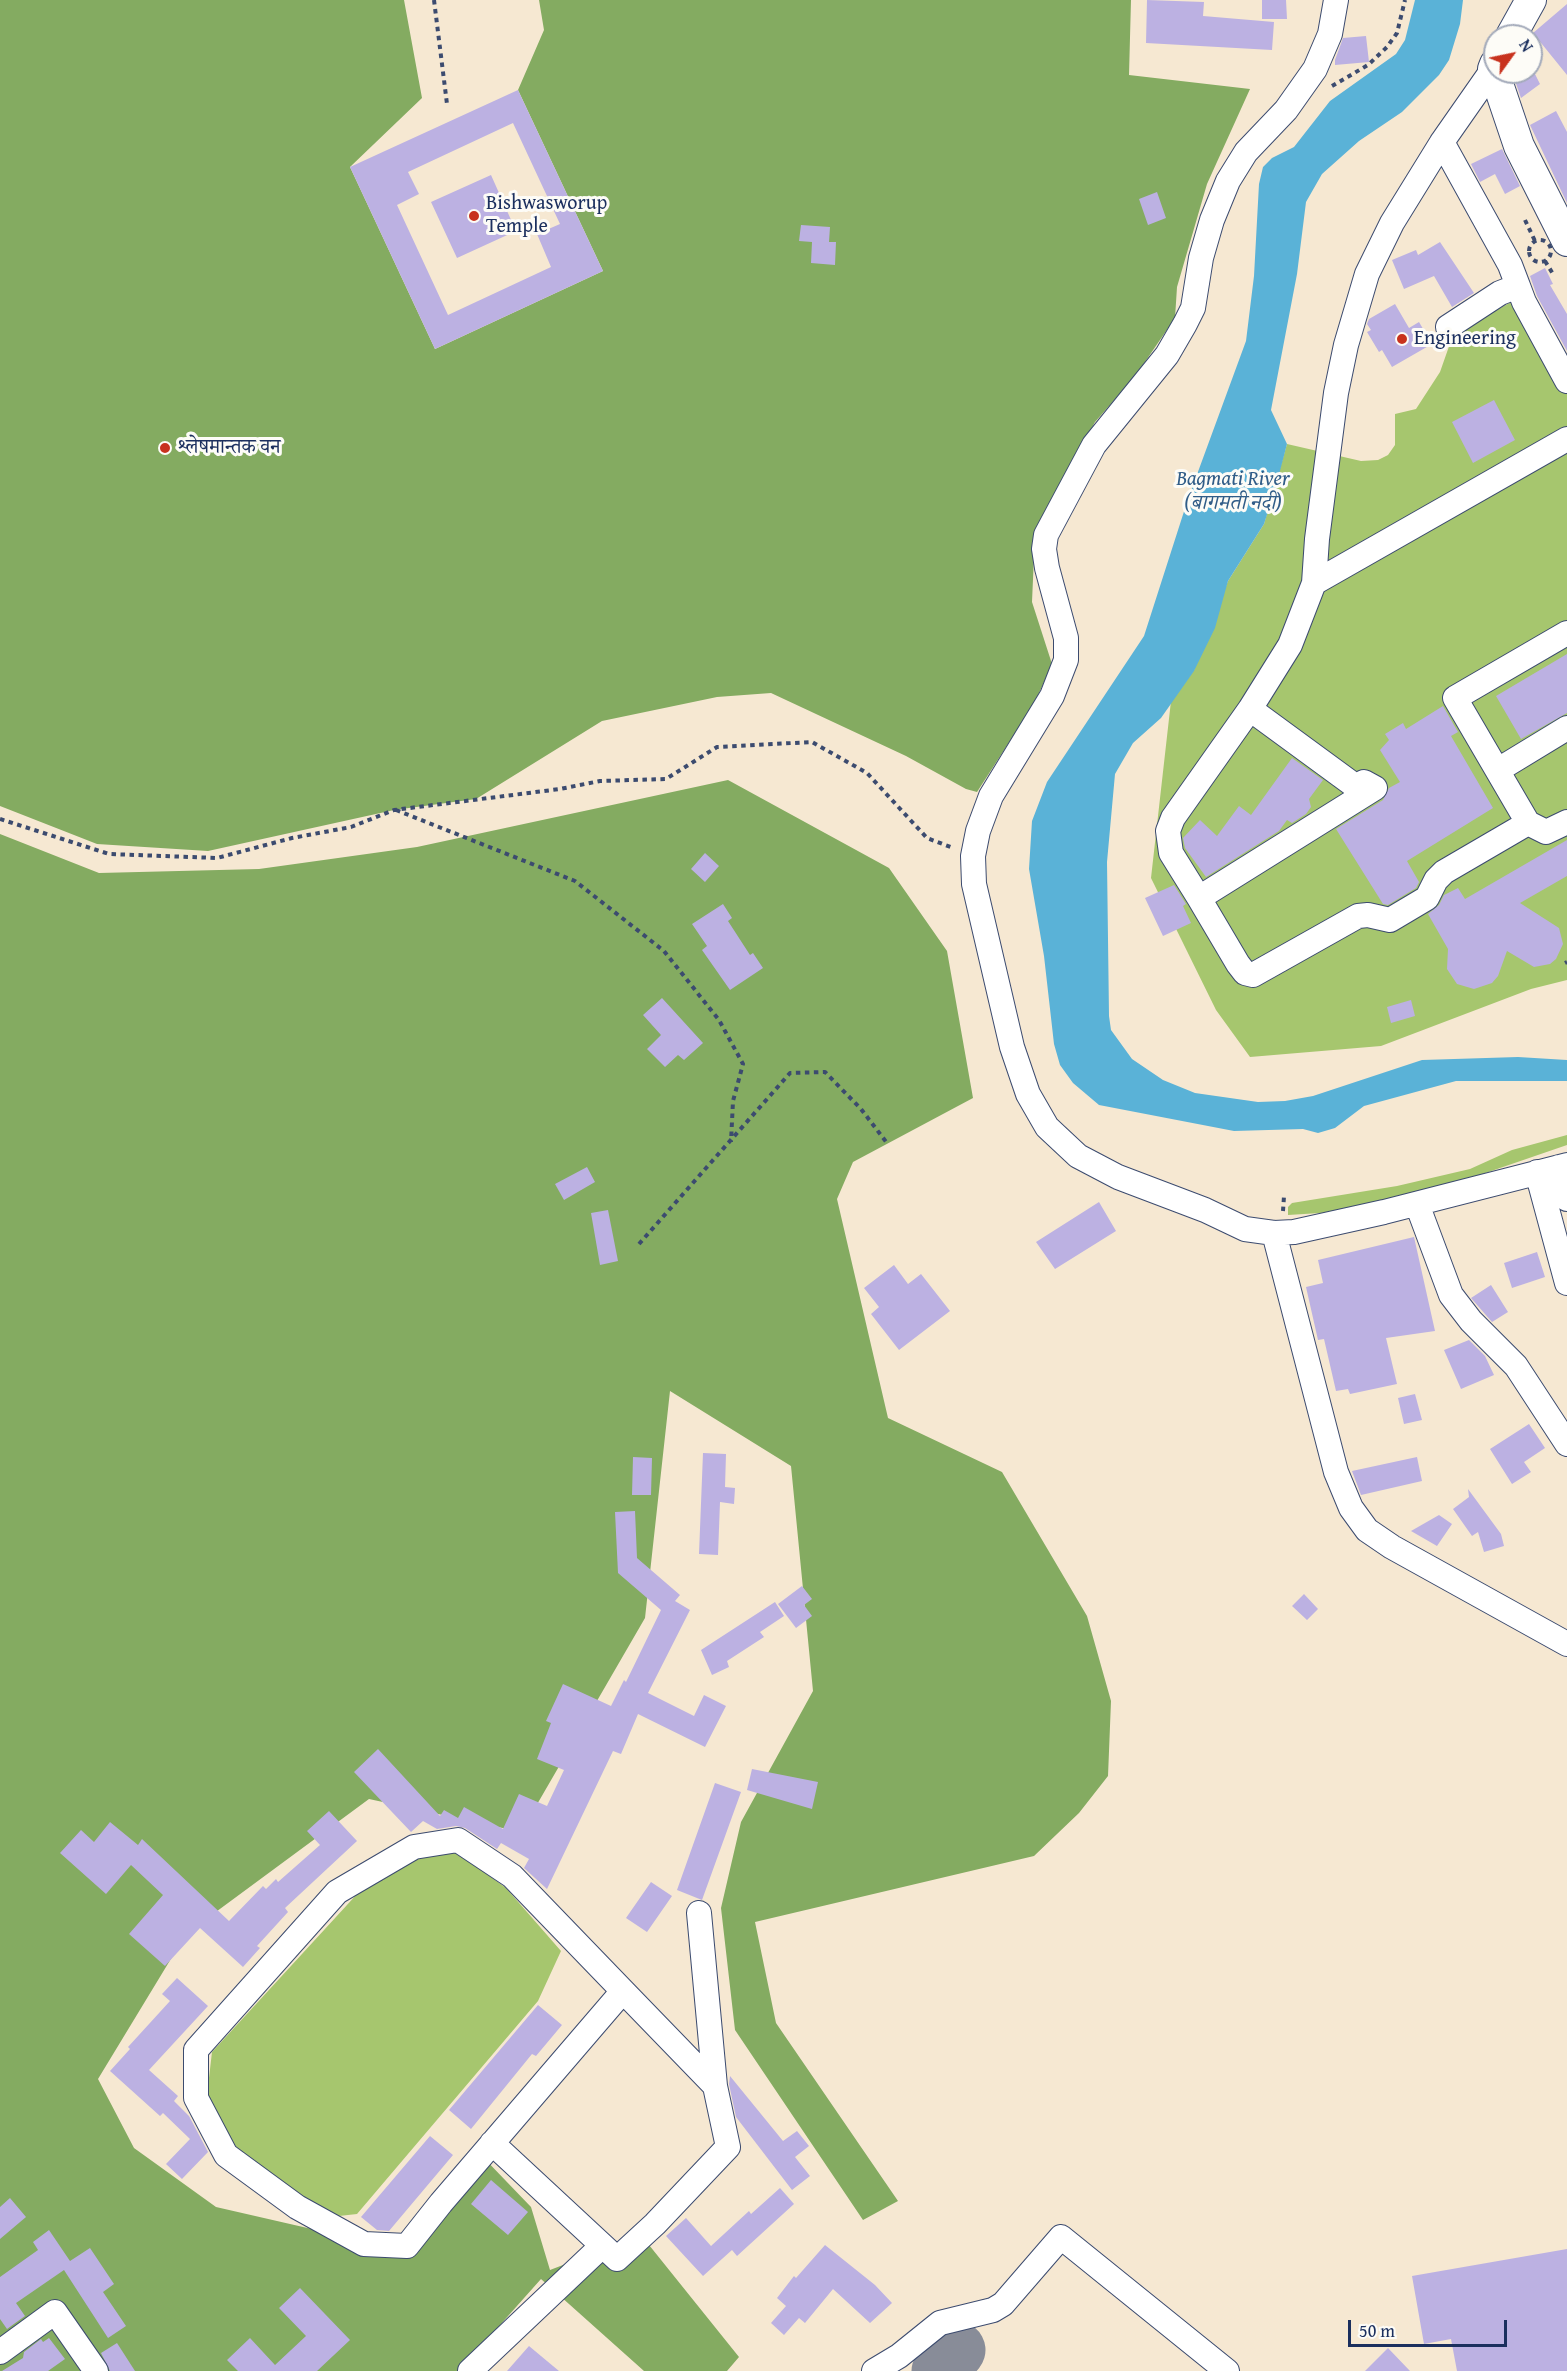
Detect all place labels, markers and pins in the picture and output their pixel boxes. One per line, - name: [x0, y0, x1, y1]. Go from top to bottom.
- place label: Bishwasworup Temple: [486, 192, 607, 239]
- marker: Bishwasworup Temple: [467, 209, 481, 223]
- place label: Engineering: [1414, 327, 1516, 351]
- marker: Engineering: [1395, 332, 1409, 346]
- place label: श्लेषमान्तक वन: [177, 436, 280, 460]
- marker: श्लेषमान्तक वन: [158, 441, 172, 455]

